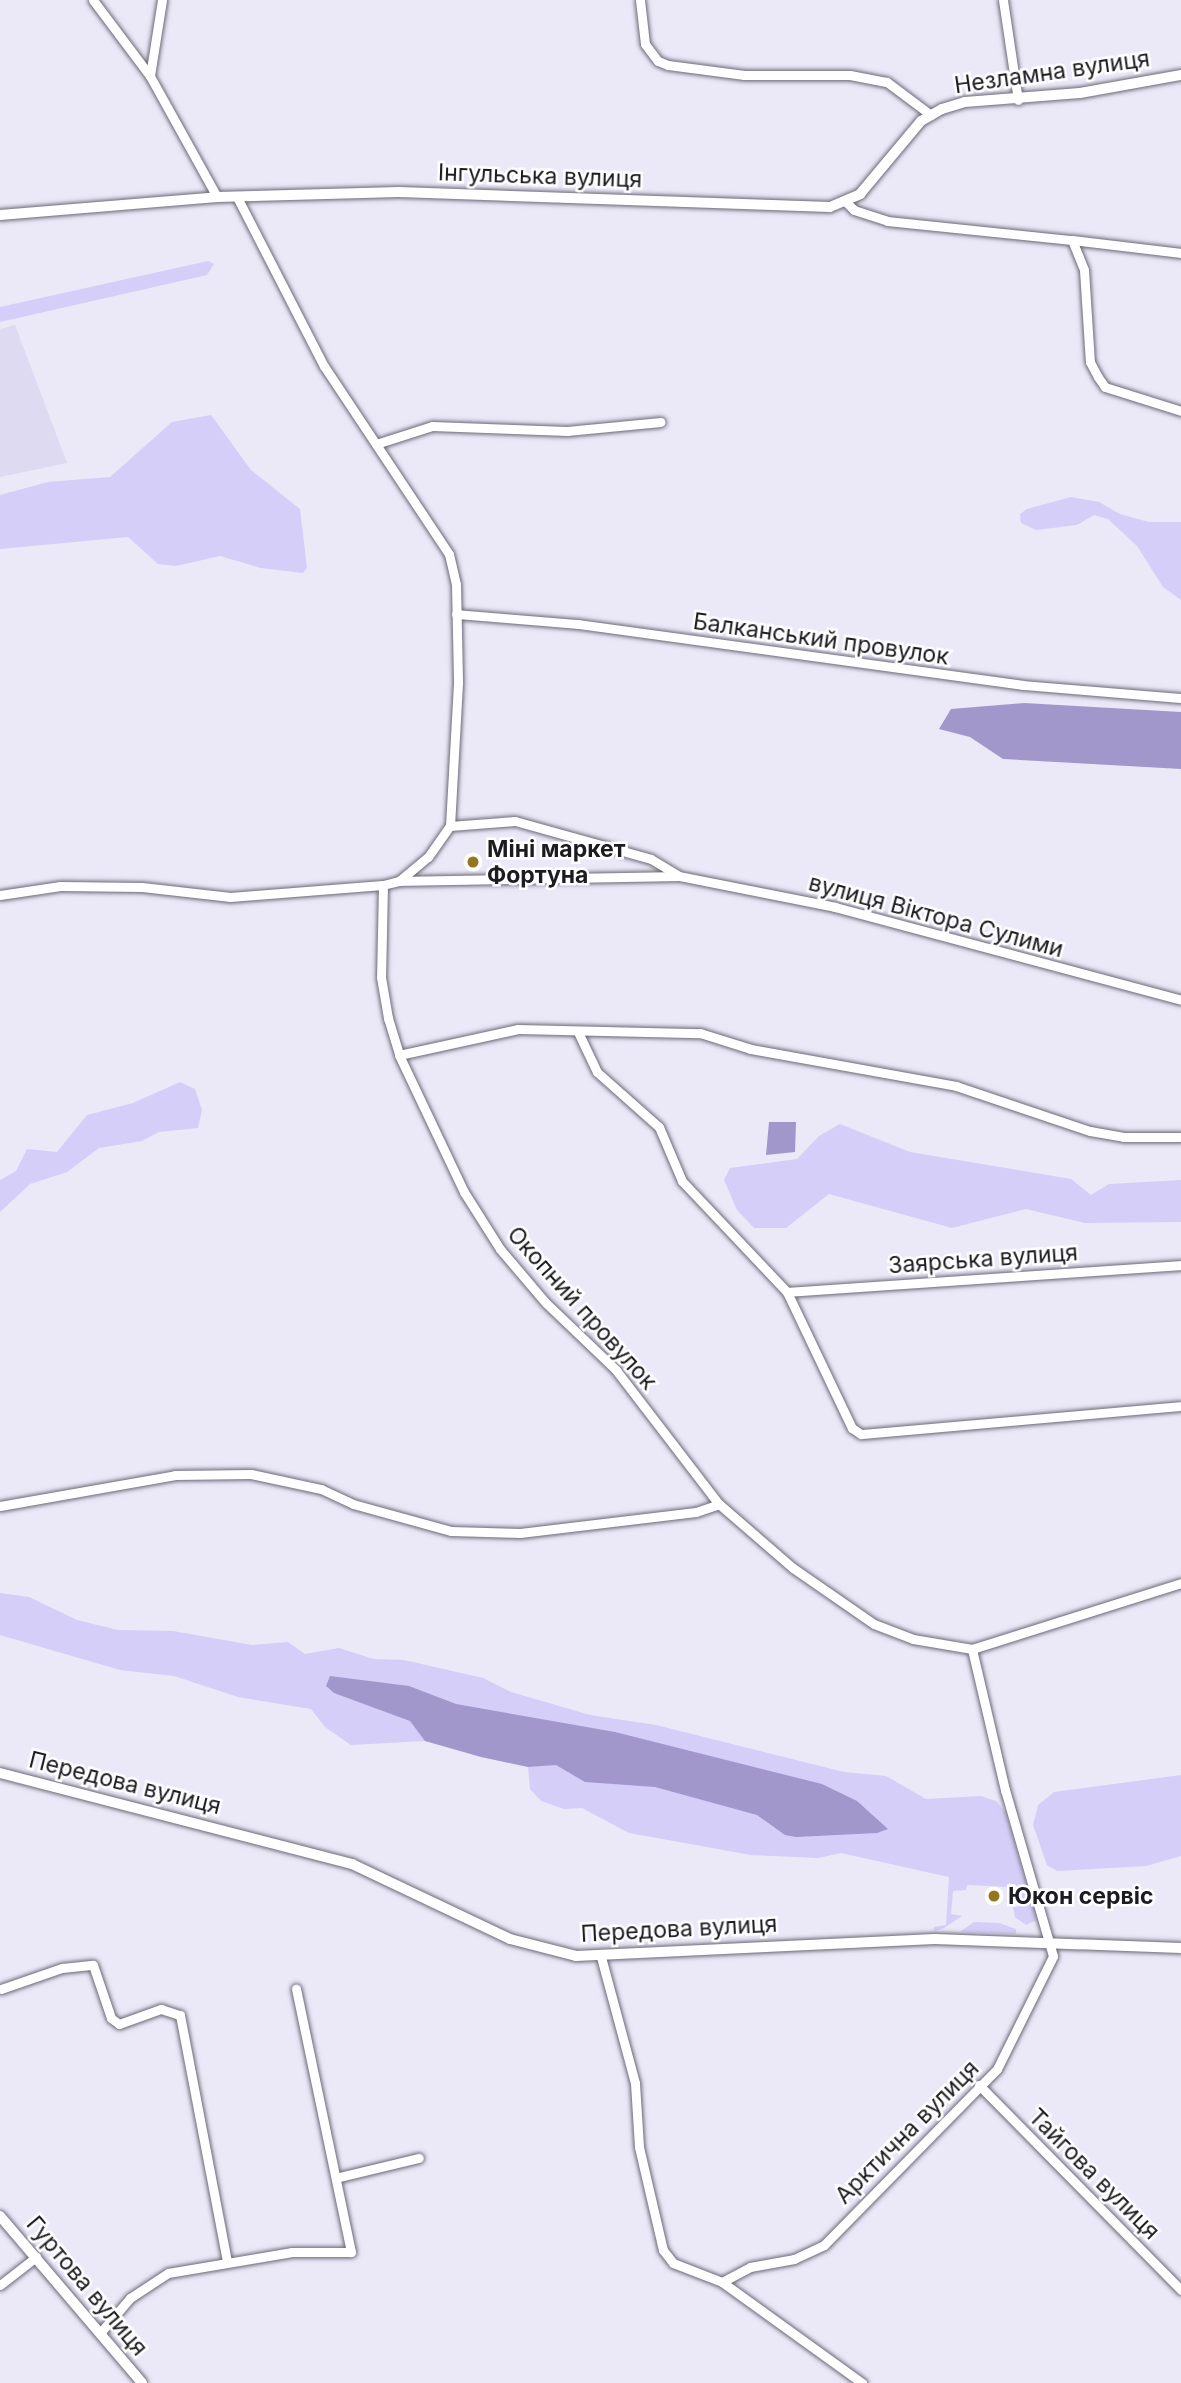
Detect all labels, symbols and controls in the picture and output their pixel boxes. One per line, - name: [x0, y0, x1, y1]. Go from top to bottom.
- street label: Незламна вулиця: [953, 45, 1151, 99]
- street label: Інгульська вулиця: [438, 159, 642, 193]
- street label: Балканський провулок: [691, 607, 951, 671]
- place label: Міні маркет Фортуна: [487, 835, 626, 889]
- marker: Міні маркет Фортуна: [465, 854, 481, 870]
- street label: вулиця Віктора Сулими: [806, 869, 1066, 963]
- street label: Окопний провулок: [502, 1221, 662, 1395]
- street label: Заярська вулиця: [887, 1239, 1079, 1279]
- street label: Передова вулиця: [26, 1746, 224, 1820]
- place label: Юкон сервіс: [1008, 1882, 1154, 1910]
- marker: Юкон сервіс: [986, 1888, 1002, 1904]
- street label: Передова вулиця: [580, 1910, 778, 1948]
- street label: Арктична вулиця: [830, 2055, 984, 2209]
- street label: Тайгова вулиця: [1023, 2103, 1165, 2245]
- street label: Гуртова вулиця: [21, 2211, 153, 2361]

